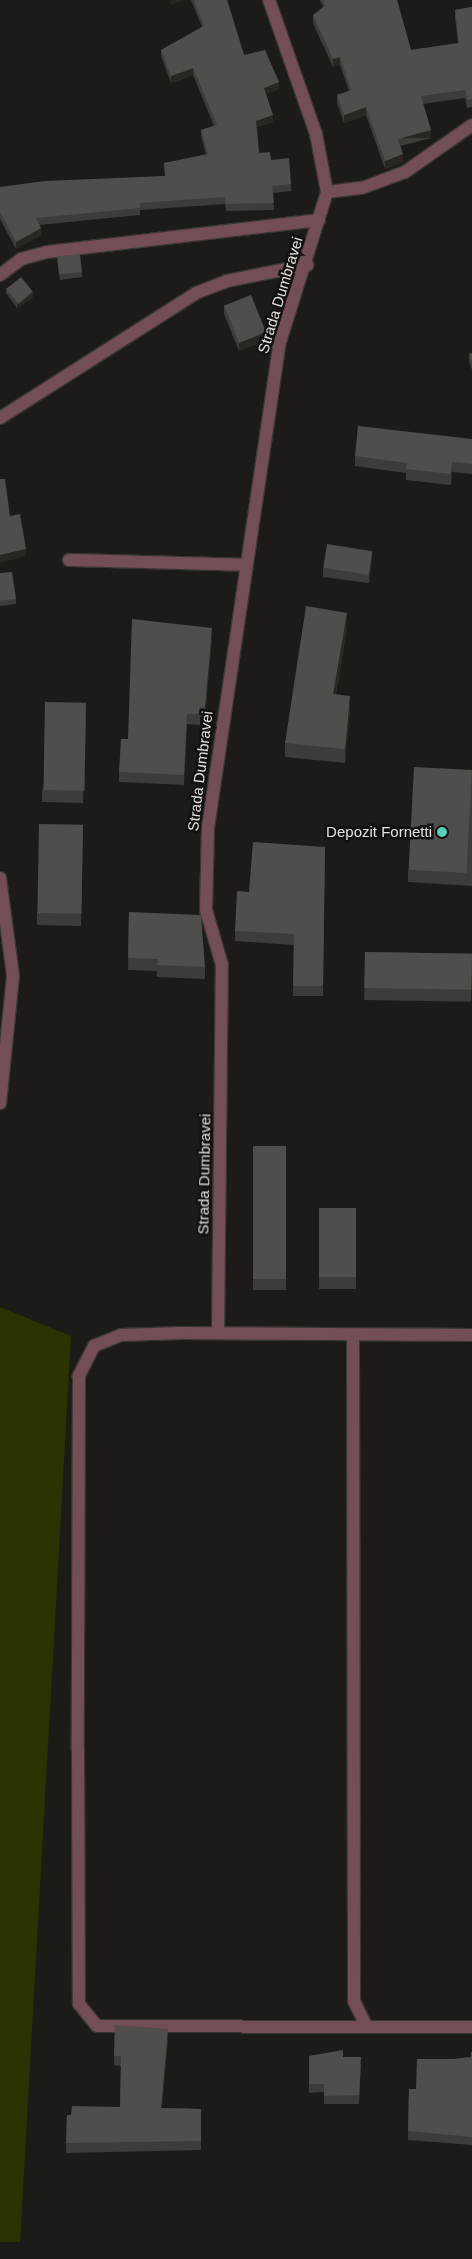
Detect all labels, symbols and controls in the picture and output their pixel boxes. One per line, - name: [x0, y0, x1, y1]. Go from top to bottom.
- street label: Strada Dumbravei: [254, 235, 306, 355]
- street label: Strada Dumbravei: [184, 710, 216, 832]
- place label: Depozit Fornetti: [326, 823, 432, 841]
- marker: Depozit Fornetti: [436, 826, 448, 838]
- street label: Strada Dumbravei: [194, 1113, 214, 1235]

